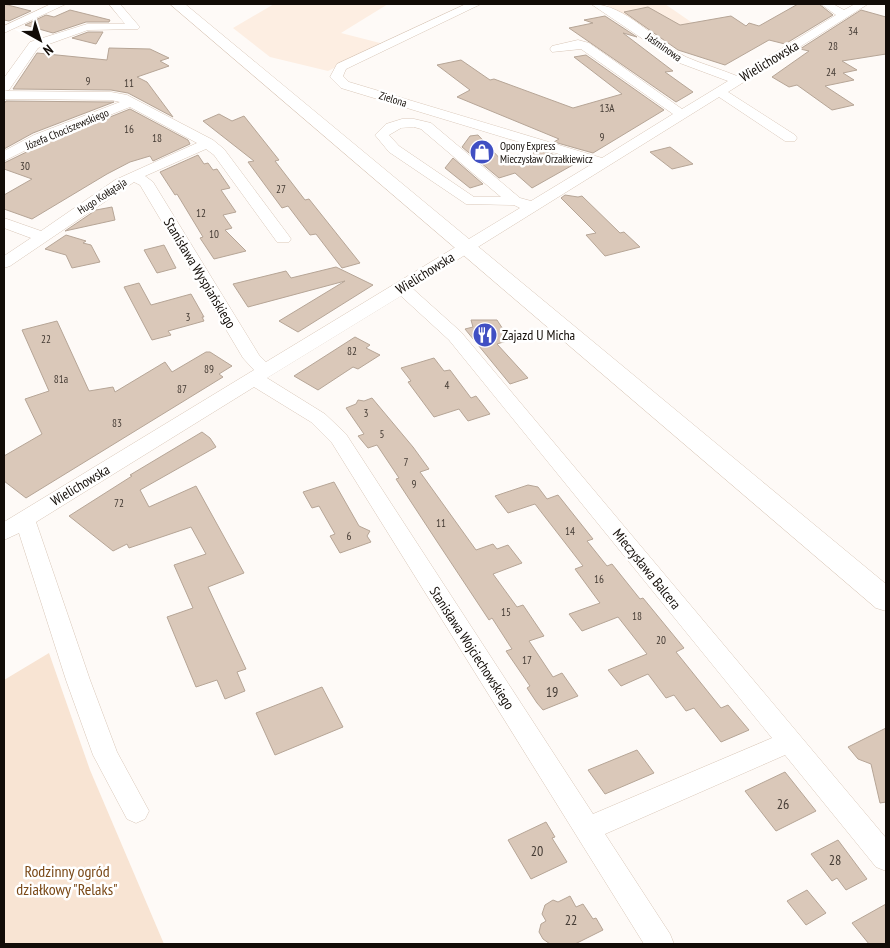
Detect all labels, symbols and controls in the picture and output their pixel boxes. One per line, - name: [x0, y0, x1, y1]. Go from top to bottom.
- north arrow: [15, 15, 65, 65]
- house number: 34: [848, 24, 858, 38]
- street label: Jaśminowa: [642, 29, 685, 64]
- street label: Wielichowska: [736, 36, 802, 86]
- house number: 28: [828, 39, 838, 53]
- text: N: [40, 41, 57, 59]
- house number: 24: [826, 65, 836, 79]
- house number: 9: [86, 74, 91, 88]
- house number: 11: [124, 76, 134, 90]
- street label: Zielona: [377, 88, 409, 110]
- house number: 13A: [599, 101, 615, 115]
- street label: Józefa Chociszewskiego: [22, 105, 111, 153]
- house number: 16: [124, 122, 134, 136]
- house number: 9: [600, 130, 605, 144]
- house number: 18: [152, 131, 162, 145]
- shop icon: Opony Express Mieczysław Orzałkiewicz: [469, 139, 495, 165]
- place label: Opony Express Mieczysław Orzałkiewicz: [500, 139, 593, 166]
- house number: 30: [20, 159, 30, 173]
- street label: Hugo Kołłątaja: [75, 175, 129, 217]
- house number: 27: [276, 182, 286, 196]
- house number: 12: [196, 206, 206, 220]
- street label: Stanisława Wyspiańskiego: [160, 214, 240, 332]
- house number: 10: [209, 227, 219, 241]
- street label: Wielichowska: [392, 248, 458, 298]
- house number: 3: [186, 310, 191, 324]
- restaurant icon: Zajazd U Micha: [472, 322, 498, 348]
- place label: Zajazd U Micha: [502, 326, 575, 344]
- house number: 22: [41, 332, 51, 346]
- house number: 82: [347, 344, 357, 358]
- house number: 89: [204, 362, 214, 376]
- house number: 81a: [54, 372, 68, 386]
- house number: 4: [445, 378, 450, 392]
- house number: 87: [177, 382, 187, 396]
- house number: 3: [364, 406, 369, 420]
- house number: 83: [112, 416, 122, 430]
- house number: 5: [380, 427, 385, 441]
- house number: 7: [404, 455, 409, 469]
- street label: Wielichowska: [47, 460, 113, 510]
- house number: 9: [412, 477, 417, 491]
- house number: 72: [114, 496, 124, 510]
- house number: 11: [436, 516, 446, 530]
- house number: 14: [565, 524, 575, 538]
- street label: Mieczysława Balcera: [609, 525, 685, 613]
- house number: 6: [347, 529, 352, 543]
- house number: 16: [594, 572, 604, 586]
- street label: Stanisława Wojciechowskiego: [426, 583, 518, 713]
- house number: 15: [501, 605, 511, 619]
- house number: 18: [632, 609, 642, 623]
- house number: 20: [656, 633, 666, 647]
- house number: 17: [522, 653, 532, 667]
- house number: 19: [546, 683, 558, 701]
- house number: 26: [777, 795, 789, 813]
- house number: 20: [531, 842, 543, 860]
- house number: 28: [829, 851, 841, 869]
- park label: Rodzinny ogród działkowy "Relaks": [16, 861, 118, 899]
- house number: 22: [565, 911, 577, 929]

